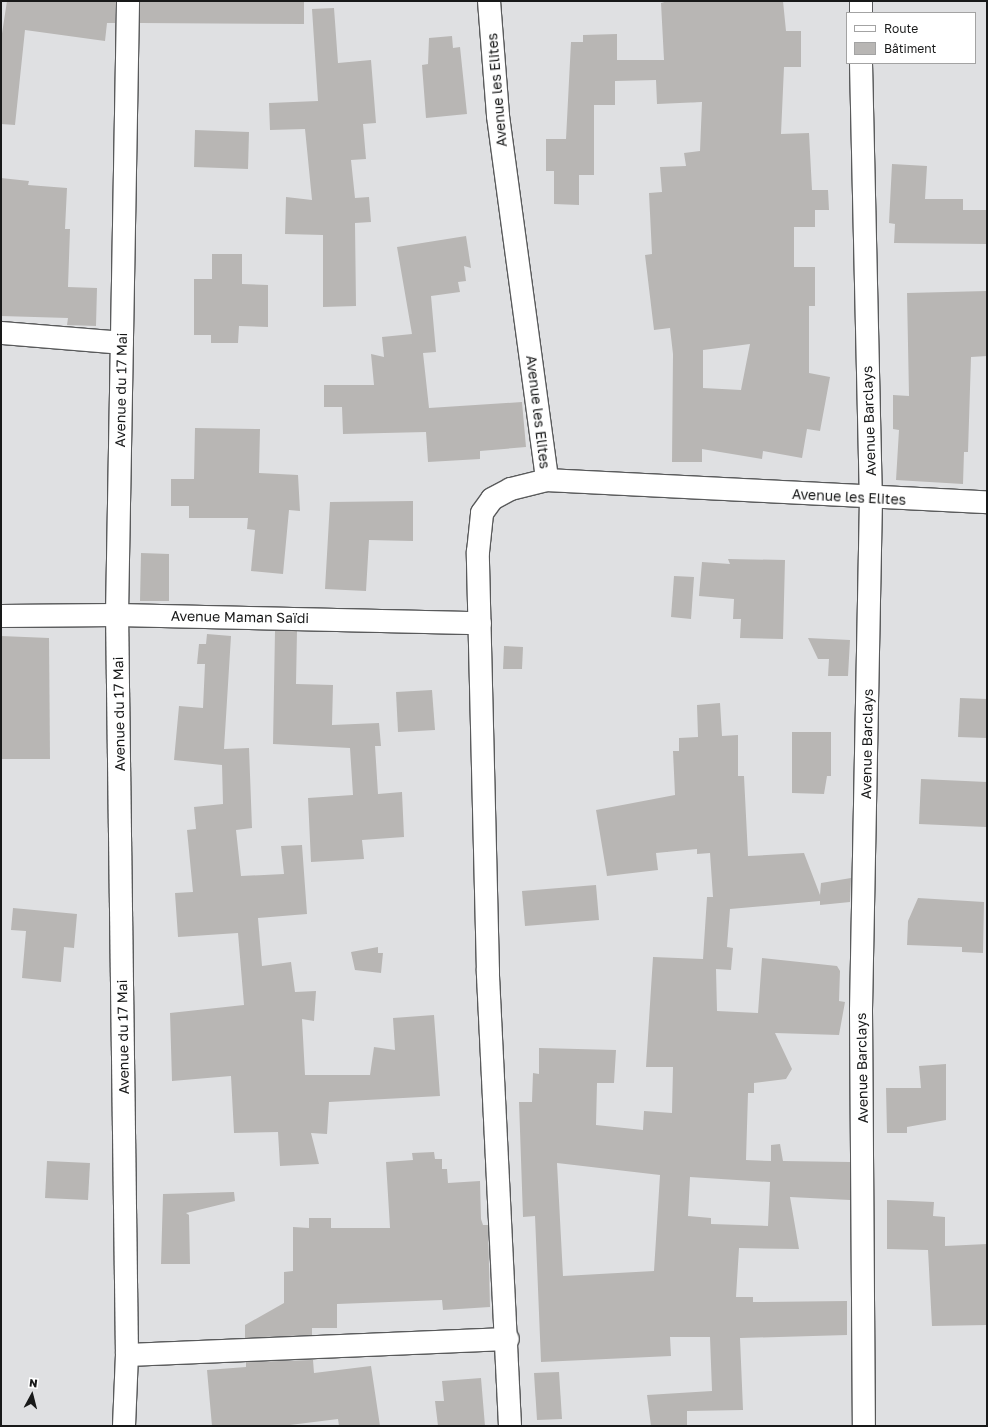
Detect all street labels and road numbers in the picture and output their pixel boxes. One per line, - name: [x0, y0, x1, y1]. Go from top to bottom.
- street label: Avenue les Elites: [484, 32, 510, 148]
- street label: Avenue du 17 Mai: [112, 332, 130, 448]
- street label: Avenue les Elites: [523, 354, 553, 470]
- street label: Avenue Barclays: [859, 365, 879, 477]
- street label: Avenue les Elites: [792, 486, 906, 508]
- street label: Avenue Maman Saïdi: [171, 607, 309, 627]
- street label: Avenue du 17 Mai: [110, 656, 128, 772]
- street label: Avenue Barclays: [858, 689, 876, 799]
- street label: Avenue du 17 Mai: [114, 979, 132, 1095]
- street label: Avenue Barclays: [853, 1013, 871, 1123]

